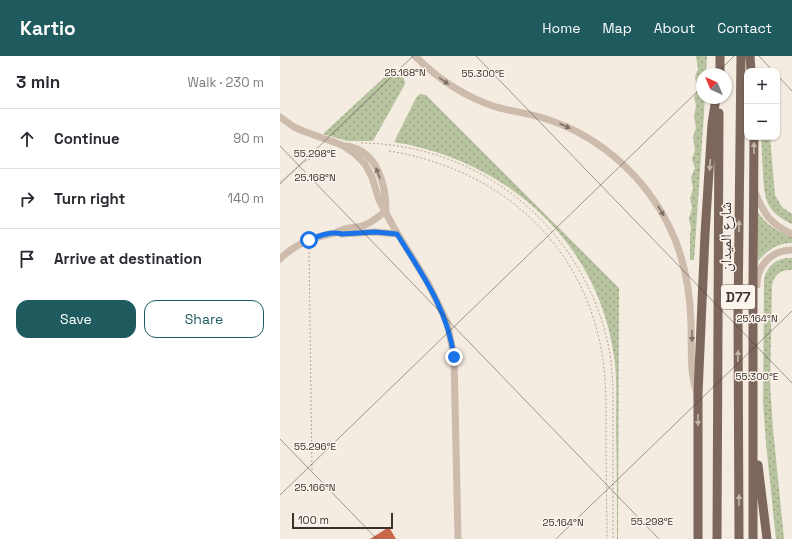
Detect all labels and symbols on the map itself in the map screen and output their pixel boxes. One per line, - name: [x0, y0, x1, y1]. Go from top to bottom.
- text: 25.168°N: [384, 66, 426, 79]
- text: 55.300°E: [462, 67, 505, 80]
- north arrow: [696, 68, 732, 104]
- one-way arrow: [439, 77, 450, 85]
- one-way arrow: [560, 123, 571, 129]
- one-way arrow: [751, 141, 757, 154]
- text: 55.298°E: [294, 147, 337, 160]
- one-way arrow: [706, 159, 713, 171]
- one-way arrow: [375, 166, 381, 178]
- text: 25.168°N: [294, 171, 336, 184]
- street label: شارع الميدان: [716, 202, 736, 272]
- one-way arrow: [657, 205, 664, 217]
- one-way arrow: [736, 219, 742, 232]
- route start: [300, 231, 318, 249]
- road number: D77: [721, 285, 755, 309]
- text: 25.164°N: [736, 312, 778, 325]
- one-way arrow: [688, 330, 695, 342]
- route end: [445, 348, 463, 366]
- one-way arrow: [735, 349, 741, 362]
- text: 55.300°E: [736, 370, 779, 383]
- one-way arrow: [695, 414, 701, 427]
- text: 55.296°E: [294, 440, 336, 453]
- text: 25.166°N: [294, 481, 336, 494]
- one-way arrow: [736, 493, 742, 506]
- scale bar: [292, 511, 393, 530]
- text: 55.298°E: [631, 515, 674, 528]
- text: 25.164°N: [542, 516, 584, 529]

